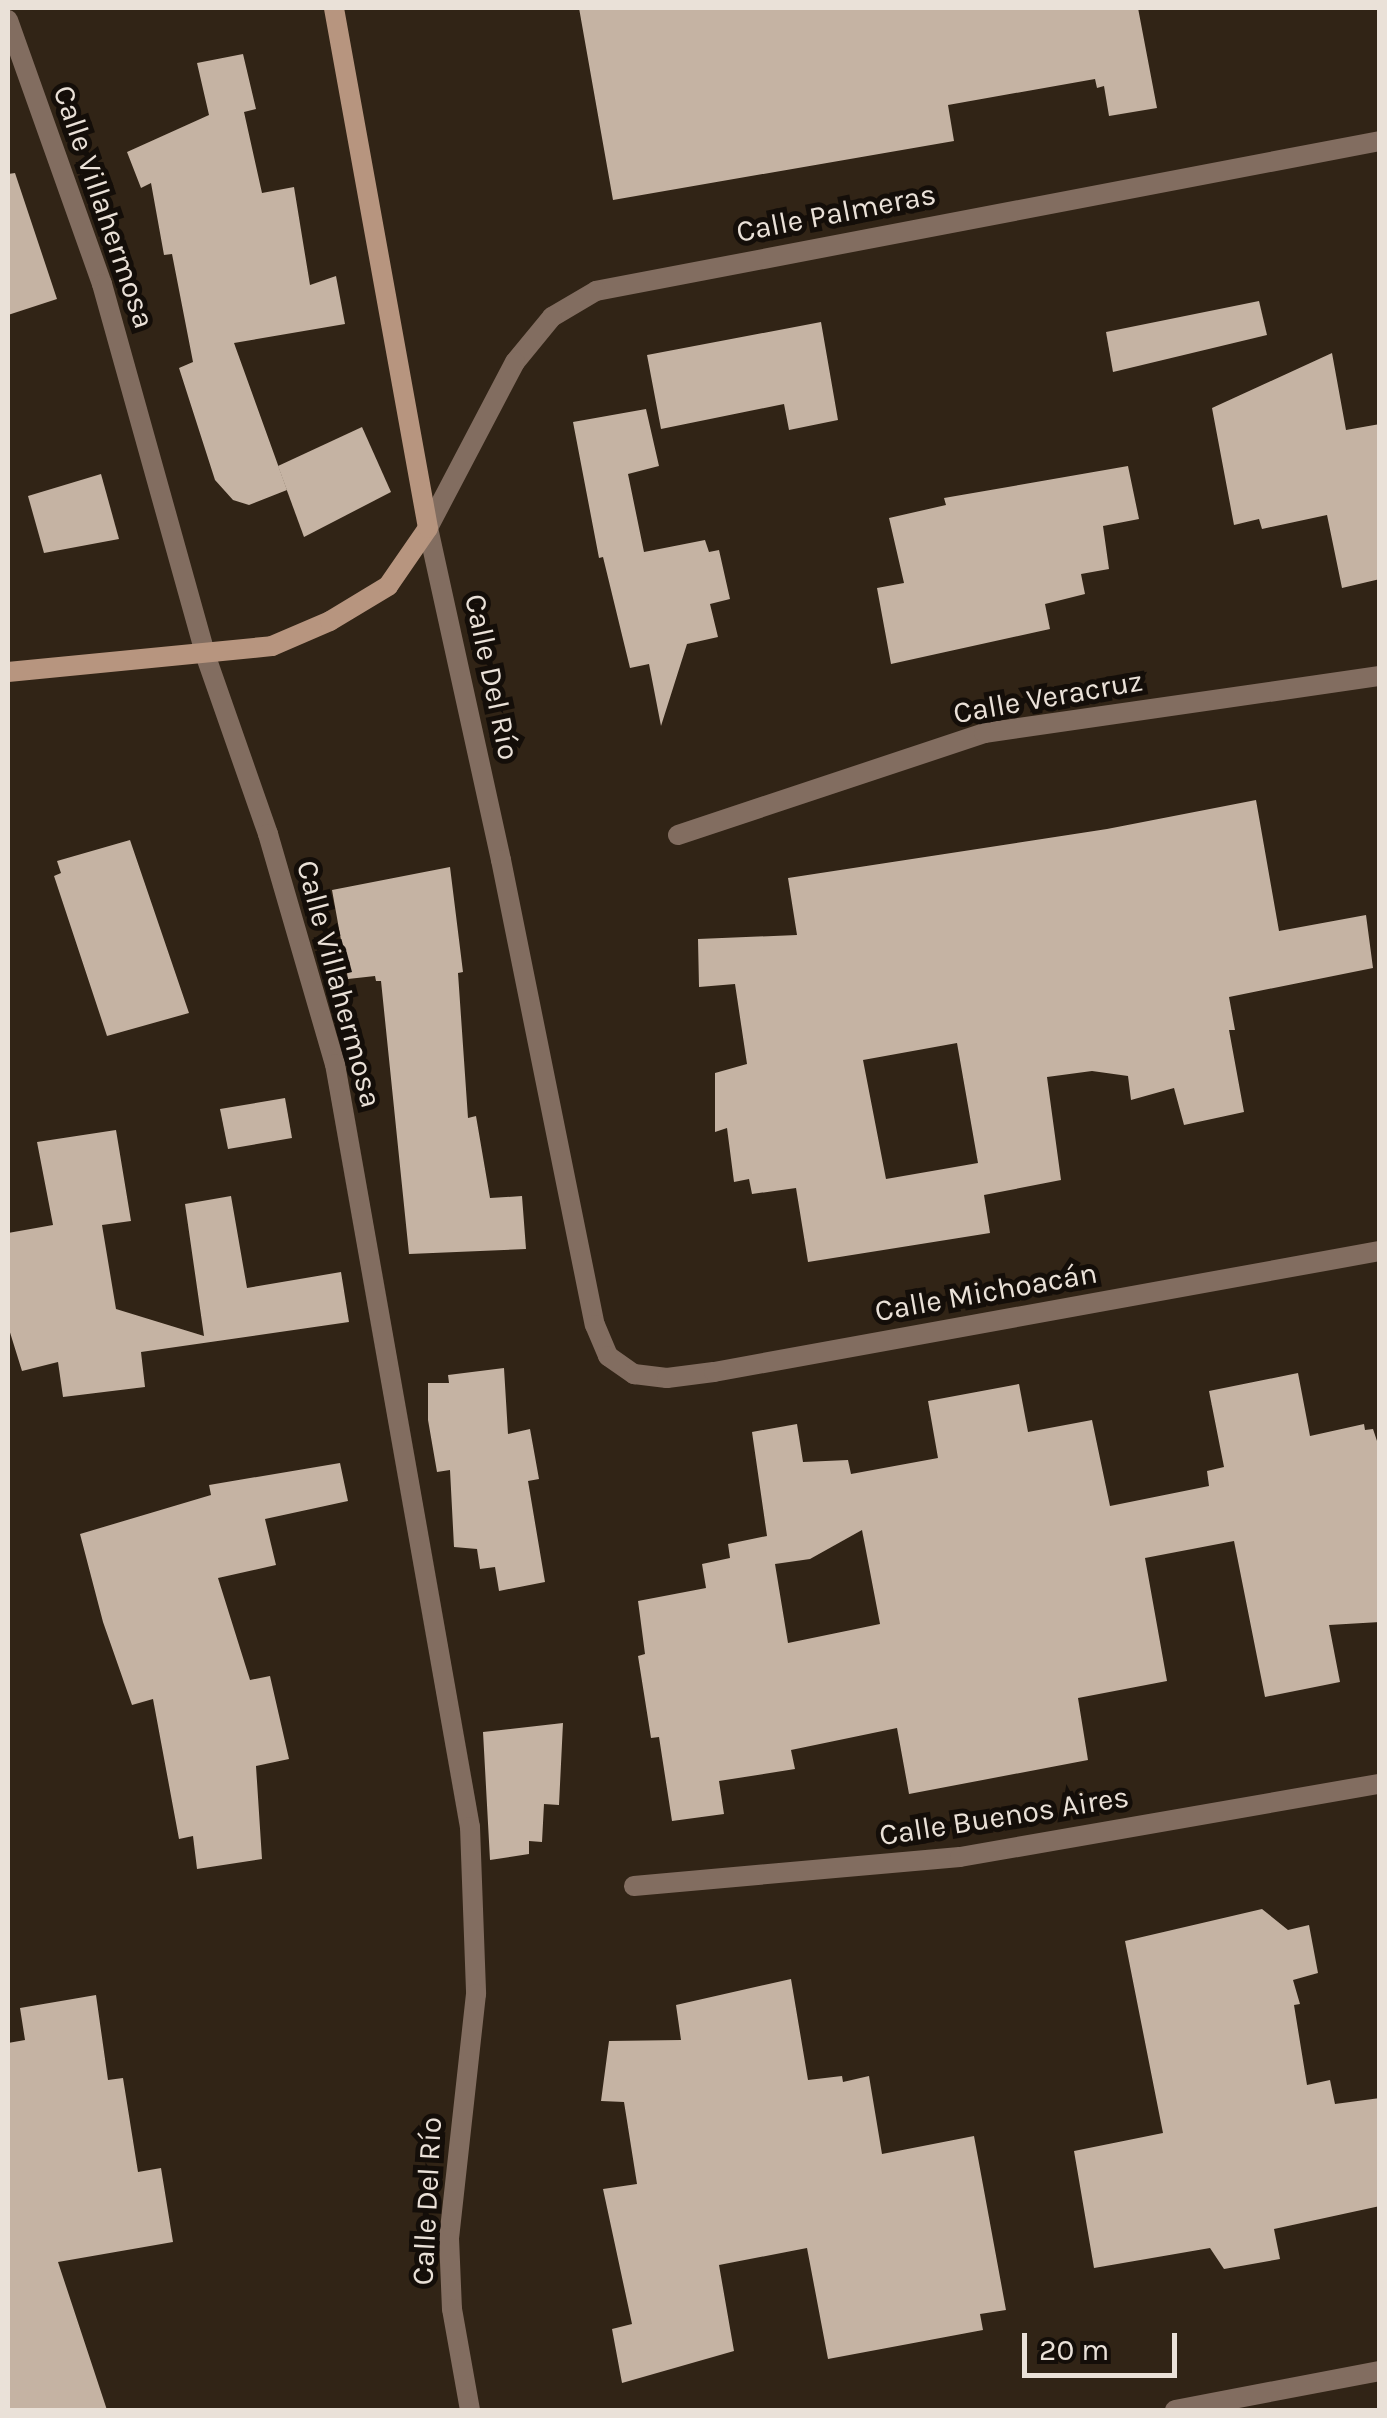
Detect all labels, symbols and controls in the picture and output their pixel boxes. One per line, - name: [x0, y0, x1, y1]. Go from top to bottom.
- street label: Calle Villahermosa: [46, 81, 162, 333]
- street label: Calle Palmeras: [733, 176, 939, 250]
- street label: Calle Del Río: [457, 591, 527, 763]
- street label: Calle Veracruz: [951, 663, 1145, 731]
- street label: Calle Villahermosa: [289, 856, 389, 1112]
- street label: Calle Michoacán: [872, 1255, 1100, 1329]
- street label: Calle Buenos Aires: [877, 1779, 1131, 1853]
- street label: Calle Del Río: [405, 2116, 449, 2286]
- scale bar: [1027, 2313, 1182, 2375]
- text: 20 m: [1039, 2332, 1109, 2368]

